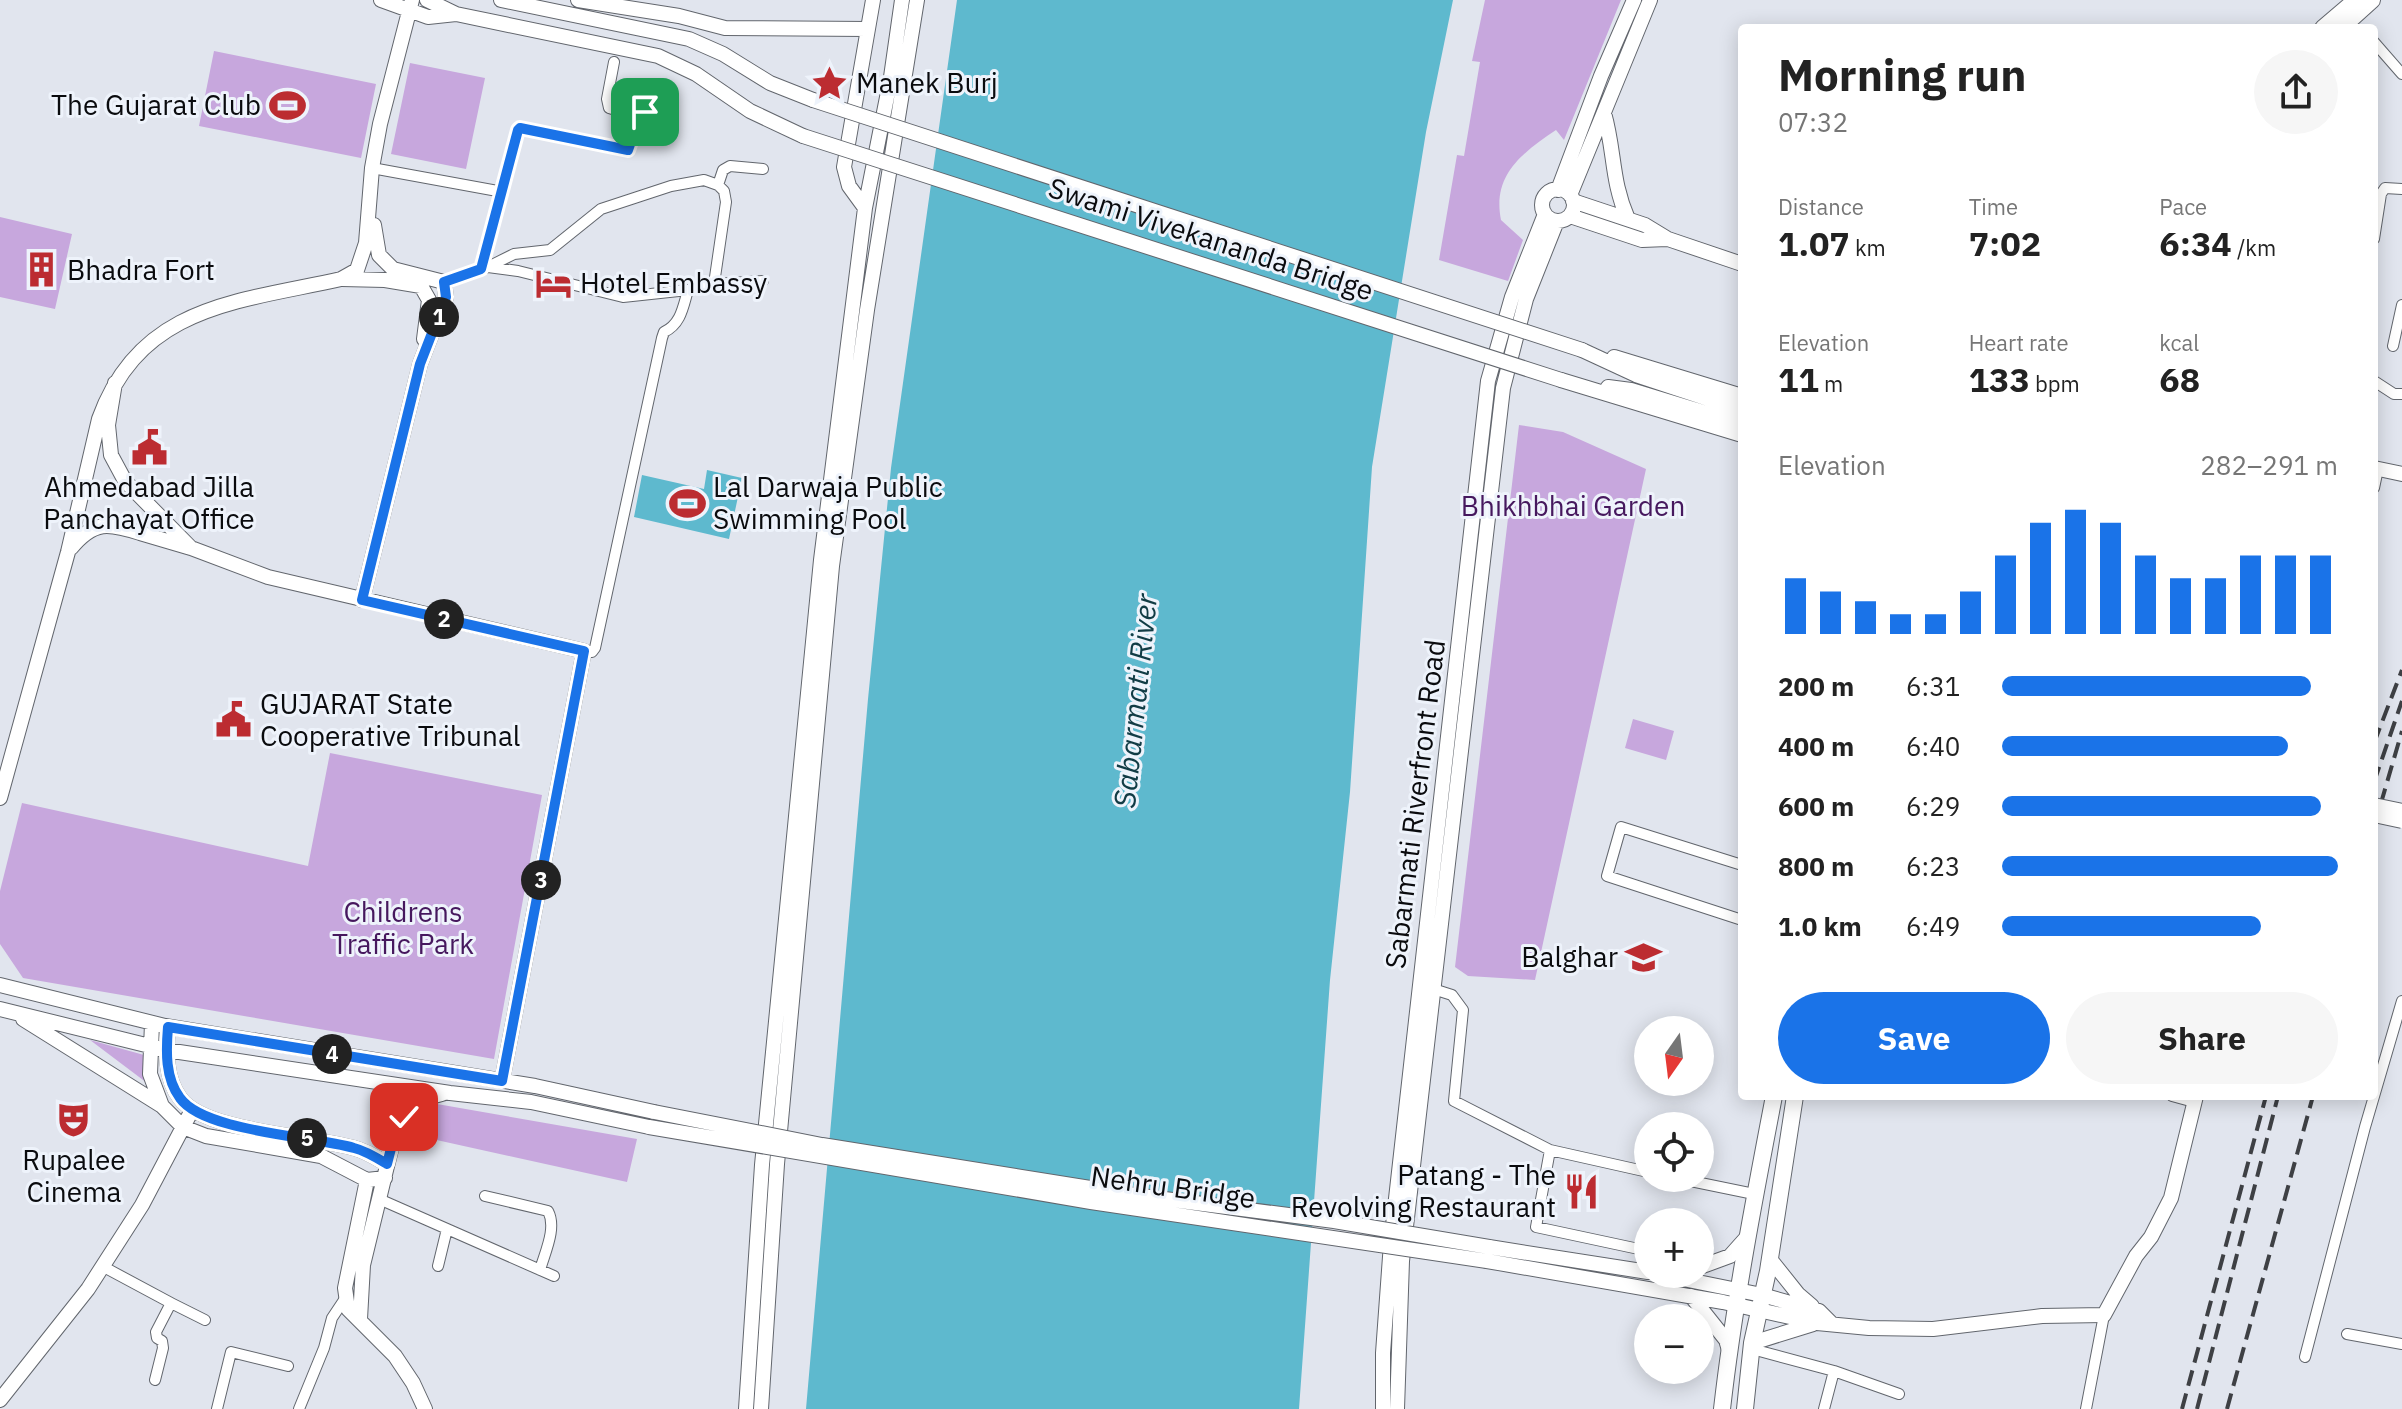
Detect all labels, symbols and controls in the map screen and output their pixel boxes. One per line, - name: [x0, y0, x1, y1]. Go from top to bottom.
- text: Morning run: [1778, 46, 2027, 103]
- button: share: [2254, 50, 2338, 134]
- place icon: Manek Burj: [811, 64, 849, 102]
- place label: Manek Burj: [856, 64, 998, 101]
- pin: [611, 78, 679, 146]
- place label: The Gujarat Club: [51, 86, 261, 123]
- sports icon: The Gujarat Club: [268, 86, 306, 124]
- icon: arrive: [623, 90, 667, 134]
- text: 07:32: [1778, 105, 1848, 139]
- street label: Swami Vivekananda Bridge: [1044, 168, 1378, 309]
- text: Distance: [1778, 192, 1864, 221]
- text: Time: [1969, 192, 2018, 221]
- text: Pace: [2159, 192, 2207, 221]
- text: 1.07: [1778, 221, 1850, 265]
- text: 7:02: [1969, 221, 2041, 265]
- text: 6:34: [2159, 221, 2232, 265]
- text: km: [1850, 233, 1886, 262]
- text: /km: [2232, 233, 2276, 262]
- building icon: Bhadra Fort: [22, 251, 60, 289]
- place label: Bhadra Fort: [67, 251, 215, 288]
- hotel icon: Hotel Embassy: [535, 264, 573, 302]
- place label: Hotel Embassy: [580, 264, 767, 301]
- pin: 1: [419, 297, 459, 337]
- text: 1: [432, 302, 446, 331]
- text: Elevation: [1778, 328, 1869, 357]
- text: Heart rate: [1969, 328, 2069, 357]
- text: kcal: [2159, 328, 2199, 357]
- text: 11: [1778, 357, 1819, 401]
- text: 133: [1969, 357, 2030, 401]
- text: 68: [2159, 357, 2200, 401]
- text: m: [1819, 369, 1843, 398]
- text: bpm: [2030, 369, 2080, 398]
- public building icon: Ahmedabad Jilla Panchayat Office: [130, 428, 168, 466]
- text: Elevation: [1778, 448, 1886, 482]
- text: 282–291 m: [2200, 448, 2338, 482]
- place label: Ahmedabad Jilla Panchayat Office: [43, 468, 255, 537]
- place label: Lal Darwaja Public Swimming Pool: [713, 468, 943, 537]
- sports icon: Lal Darwaja Public Swimming Pool: [668, 484, 706, 522]
- park label: Bhikhbhai Garden: [1461, 487, 1685, 524]
- water label: Sabarmati River: [1104, 591, 1165, 810]
- pin: 2: [424, 599, 464, 639]
- text: 2: [437, 604, 451, 633]
- street label: Sabarmati Riverfront Road: [1376, 637, 1453, 971]
- text: 200 m: [1778, 669, 1854, 703]
- text: 6:31: [1906, 669, 1960, 703]
- place label: GUJARAT State Cooperative Tribunal: [260, 685, 521, 754]
- public building icon: GUJARAT State Cooperative Tribunal: [215, 701, 253, 739]
- text: 400 m: [1778, 729, 1854, 763]
- text: 6:40: [1906, 729, 1960, 763]
- text: 600 m: [1778, 789, 1854, 823]
- text: 6:29: [1906, 789, 1960, 823]
- text: 800 m: [1778, 849, 1854, 883]
- text: 6:23: [1906, 849, 1960, 883]
- pin: 3: [521, 860, 561, 900]
- text: 3: [534, 865, 548, 894]
- park label: Childrens Traffic Park: [332, 893, 474, 962]
- text: 1.0 km: [1778, 909, 1862, 943]
- text: 6:49: [1906, 909, 1960, 943]
- place label: Balghar: [1521, 938, 1618, 975]
- school or university icon: Balghar: [1625, 938, 1663, 976]
- button: Save: [1778, 992, 2050, 1084]
- button: Share: [2066, 992, 2338, 1084]
- north arrow: [1634, 1016, 1714, 1096]
- map controls: [1634, 1016, 1714, 1384]
- pin: 4: [312, 1034, 352, 1074]
- text: 4: [325, 1039, 339, 1068]
- pin: [370, 1083, 438, 1151]
- icon: check: [382, 1095, 426, 1139]
- theatre icon: Rupalee Cinema: [55, 1101, 93, 1139]
- button: locate: [1634, 1112, 1714, 1192]
- pin: 5: [287, 1118, 327, 1158]
- text: 5: [300, 1123, 314, 1152]
- place label: Rupalee Cinema: [22, 1141, 126, 1210]
- place label: Patang - The Revolving Restaurant: [1291, 1156, 1556, 1225]
- street label: Nehru Bridge: [1088, 1157, 1258, 1216]
- restaurant icon: Patang - The Revolving Restaurant: [1563, 1172, 1601, 1210]
- button: +: [1634, 1208, 1714, 1288]
- button: −: [1634, 1304, 1714, 1384]

